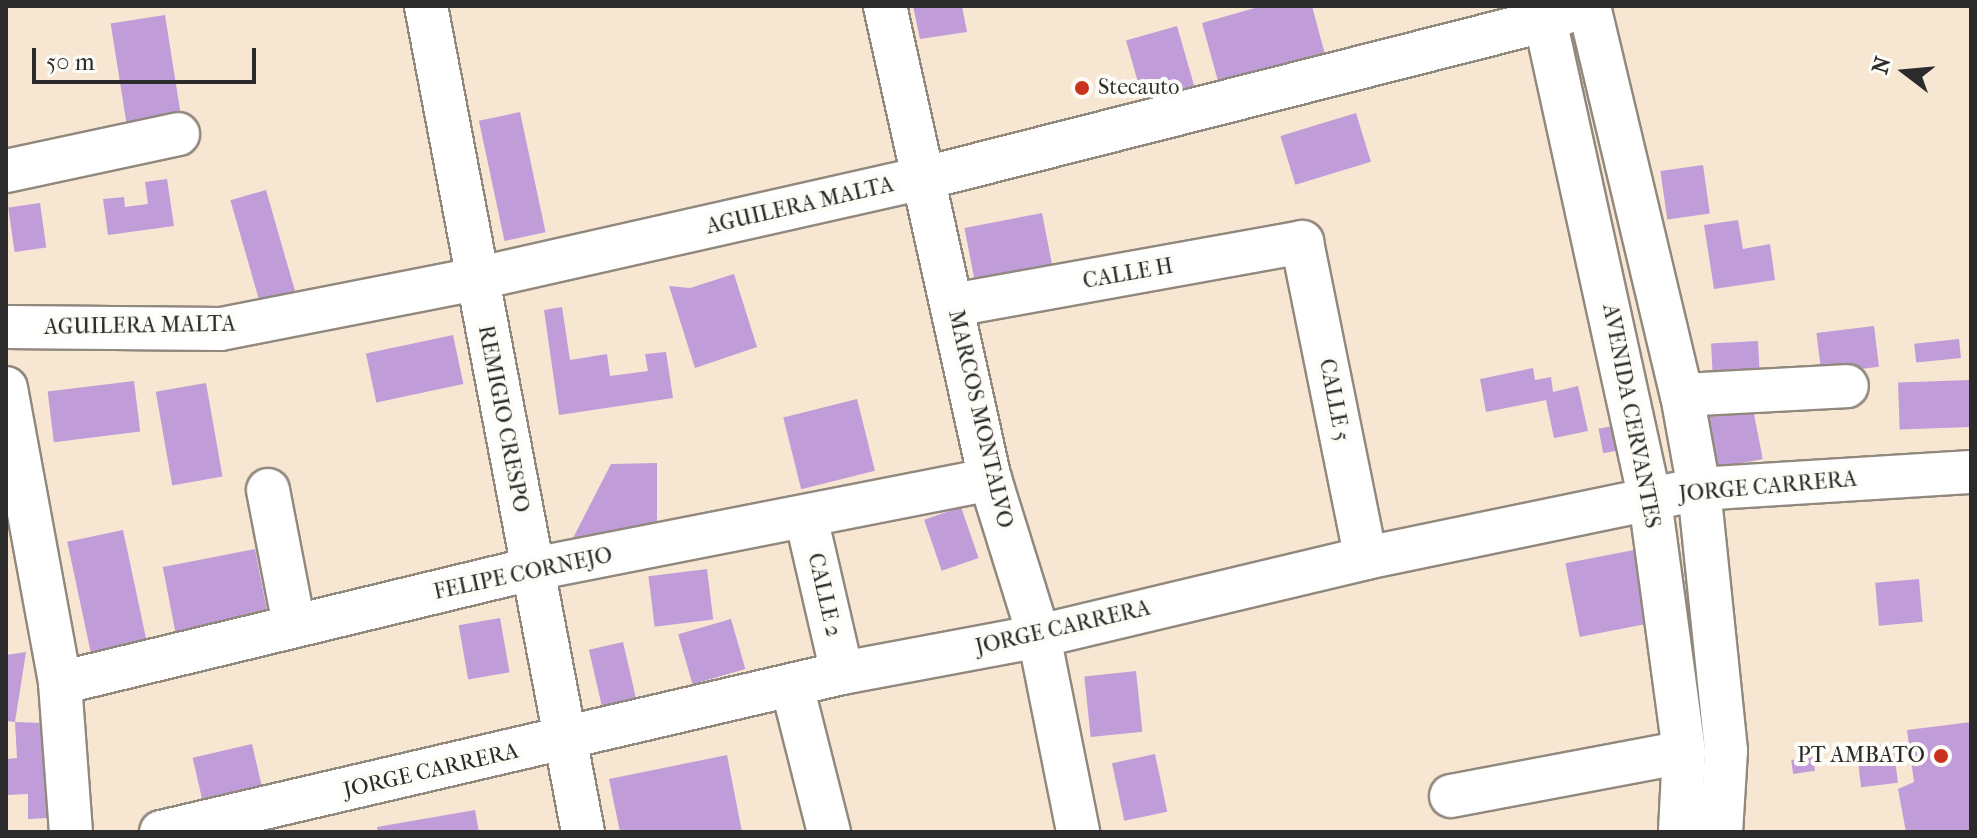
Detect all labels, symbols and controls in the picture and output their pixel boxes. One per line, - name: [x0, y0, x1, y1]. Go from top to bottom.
- scale bar: [36, 32, 260, 82]
- north arrow: [1865, 32, 1945, 112]
- text: 50 m: [46, 48, 95, 76]
- text: N: [1867, 54, 1897, 77]
- place label: Stecauto: [1098, 75, 1179, 101]
- marker: Stecauto: [1073, 79, 1091, 97]
- street label: AGUILERA MALTA: [704, 172, 896, 240]
- street label: CALLE H: [1081, 253, 1175, 295]
- street label: AVENIDA CERVANTES: [1596, 302, 1666, 530]
- street label: MARCOS MONTALVO: [942, 307, 1018, 531]
- street label: AGUILERA MALTA: [44, 311, 236, 341]
- street label: REMIGIO CRESPO: [472, 323, 534, 515]
- street label: CALLE 5: [1313, 357, 1355, 443]
- street label: JORGE CARRERA: [1678, 466, 1858, 508]
- street label: FELIPE CORNEJO: [431, 542, 615, 606]
- street label: CALLE 2: [802, 551, 846, 639]
- street label: JORGE CARRERA: [973, 595, 1153, 661]
- street label: JORGE CARRERA: [341, 738, 521, 804]
- place label: PT AMBATO: [1797, 743, 1925, 769]
- marker: PT AMBATO: [1932, 747, 1950, 765]

